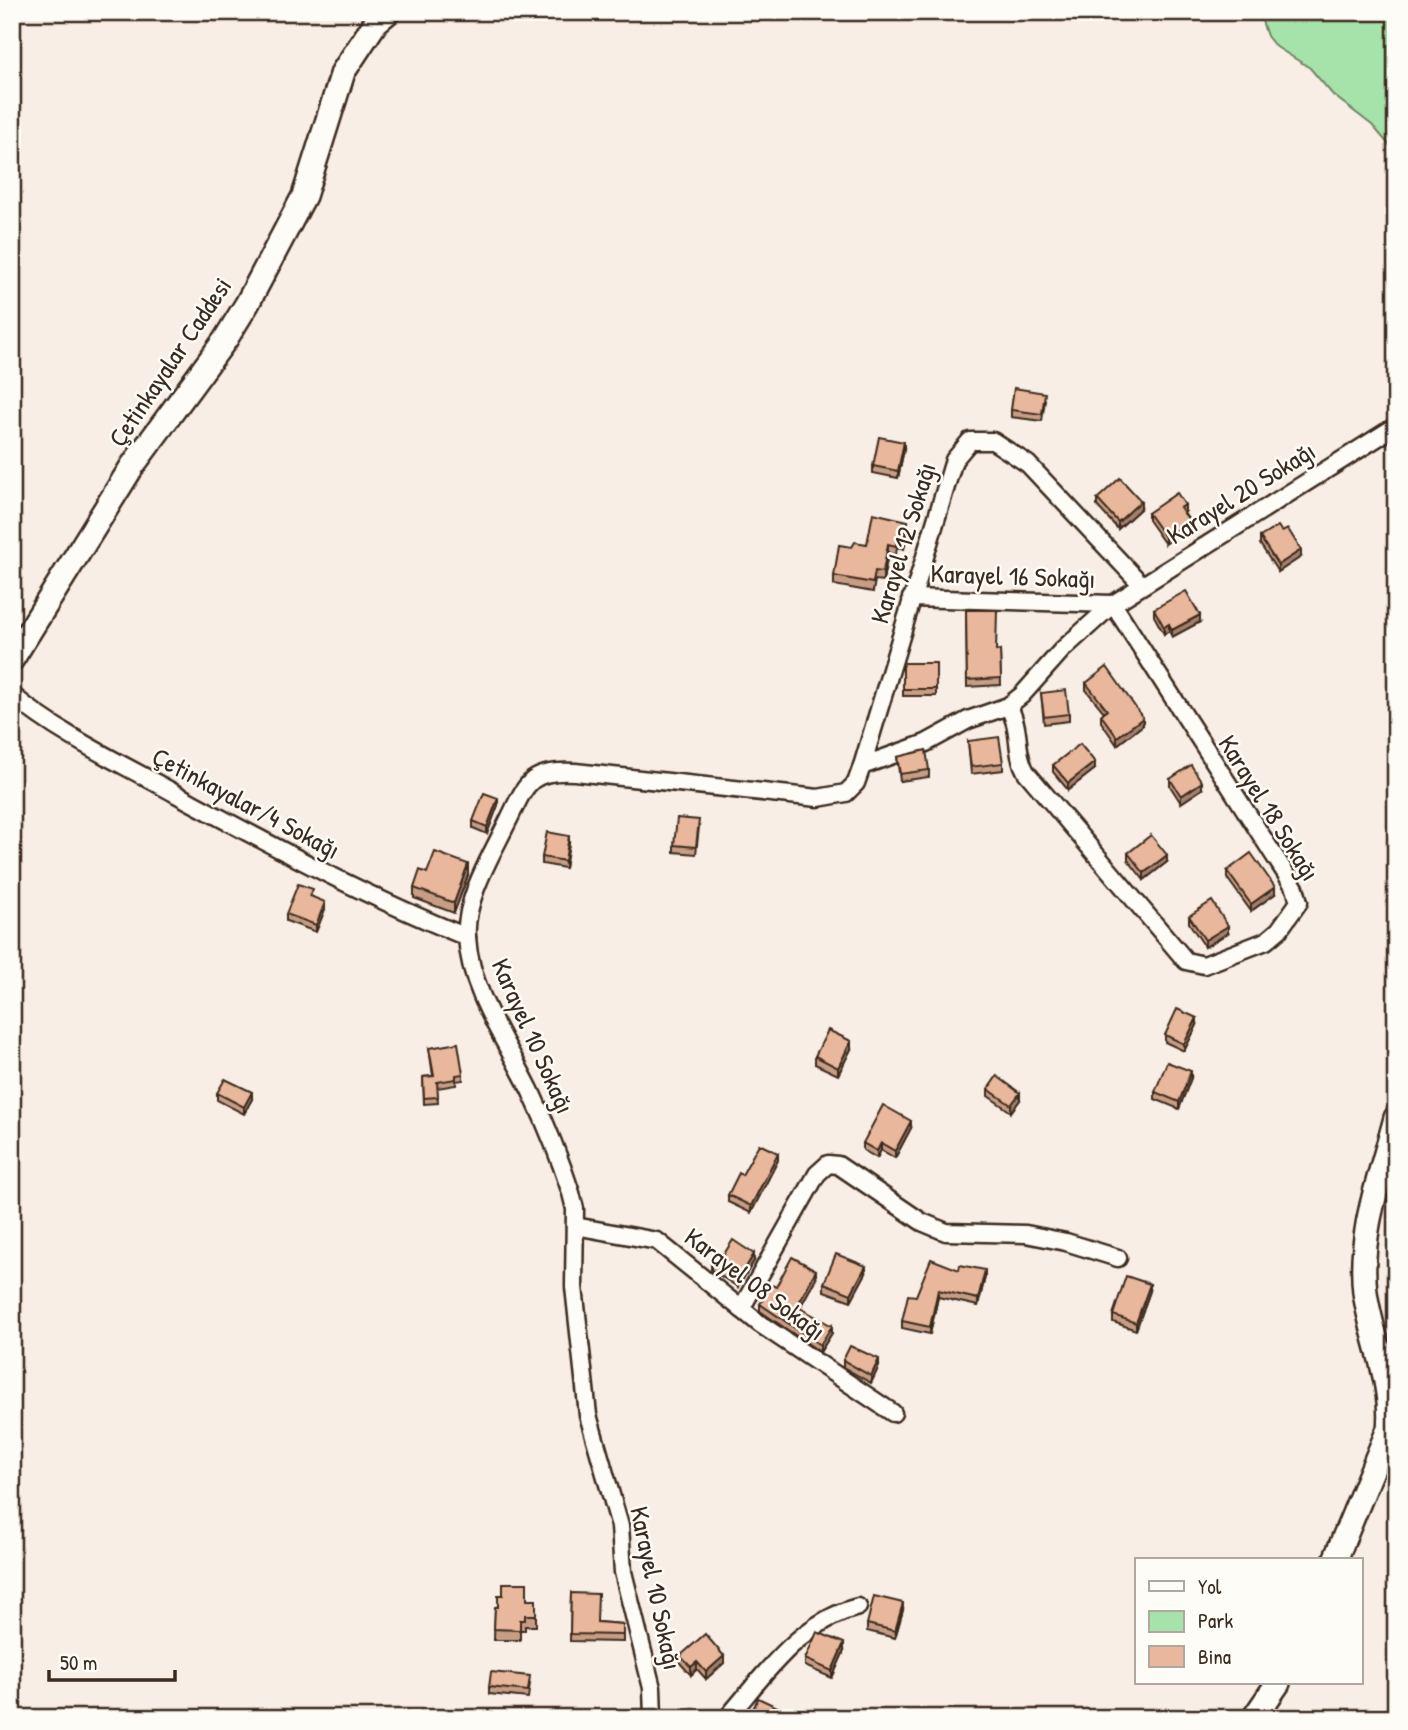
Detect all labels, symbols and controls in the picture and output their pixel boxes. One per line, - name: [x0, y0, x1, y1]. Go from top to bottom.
- street label: Çetinkayalar Caddesi: [100, 270, 239, 453]
- street label: Karayel 20 Sokağı: [1160, 433, 1322, 552]
- street label: Karayel 12 Sokağı: [861, 458, 944, 628]
- street label: Karayel 16 Sokağı: [930, 555, 1096, 596]
- street label: Karayel 18 Sokağı: [1211, 728, 1328, 887]
- street label: Çetinkayalar/4 Sokağı: [146, 738, 346, 867]
- street label: Karayel 10 Sokağı: [484, 953, 583, 1119]
- street label: Karayel 08 Sokağı: [678, 1219, 833, 1348]
- street label: Karayel 10 Sokağı: [622, 1503, 691, 1673]
- legend: [1135, 1558, 1362, 1684]
- text: Yol: [1198, 1572, 1222, 1601]
- text: Park: [1198, 1606, 1233, 1635]
- scale bar: [49, 1639, 175, 1683]
- text: Bina: [1198, 1642, 1231, 1671]
- text: 50 m: [60, 1648, 97, 1677]

